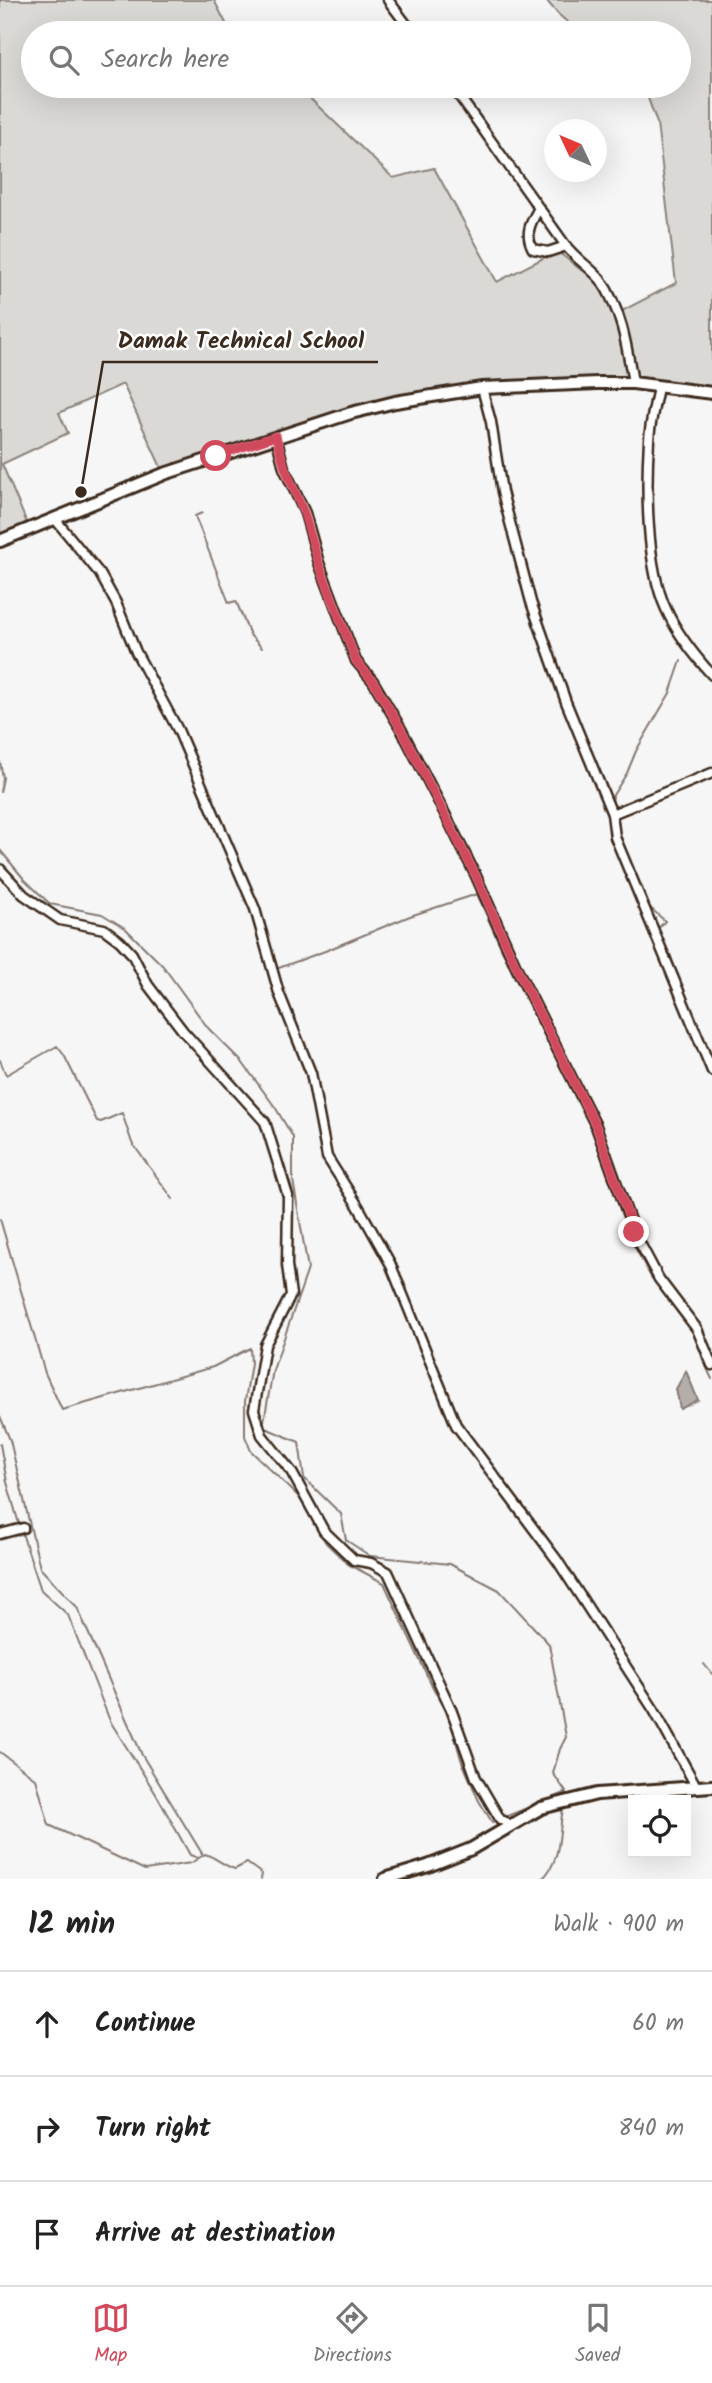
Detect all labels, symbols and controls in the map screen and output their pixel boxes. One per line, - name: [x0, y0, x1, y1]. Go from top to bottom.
- search box: [21, 21, 691, 98]
- text: Search here: [101, 39, 229, 81]
- icon: search: [45, 41, 83, 79]
- north arrow: [544, 119, 607, 182]
- callout: Damak Technical School: [103, 318, 378, 362]
- text: Damak Technical School: [118, 324, 365, 360]
- route start: [200, 440, 231, 471]
- route end: [618, 1216, 649, 1247]
- map controls: [628, 1795, 691, 1858]
- button: locate: [628, 1795, 691, 1858]
- text: 12 min: [28, 1901, 115, 1949]
- text: Walk · 900 m: [553, 1907, 684, 1943]
- text: Continue: [95, 2003, 196, 2045]
- icon: ahead: [28, 2005, 66, 2043]
- text: 60 m: [632, 2006, 684, 2042]
- text: Turn right: [95, 2108, 211, 2150]
- icon: right: [28, 2110, 66, 2148]
- text: 840 m: [618, 2111, 684, 2147]
- text: Arrive at destination: [95, 2213, 335, 2255]
- icon: arrive: [28, 2215, 66, 2253]
- tab: Map: [92, 2299, 130, 2371]
- tab: Directions: [313, 2299, 392, 2371]
- tab: Saved: [575, 2299, 620, 2371]

